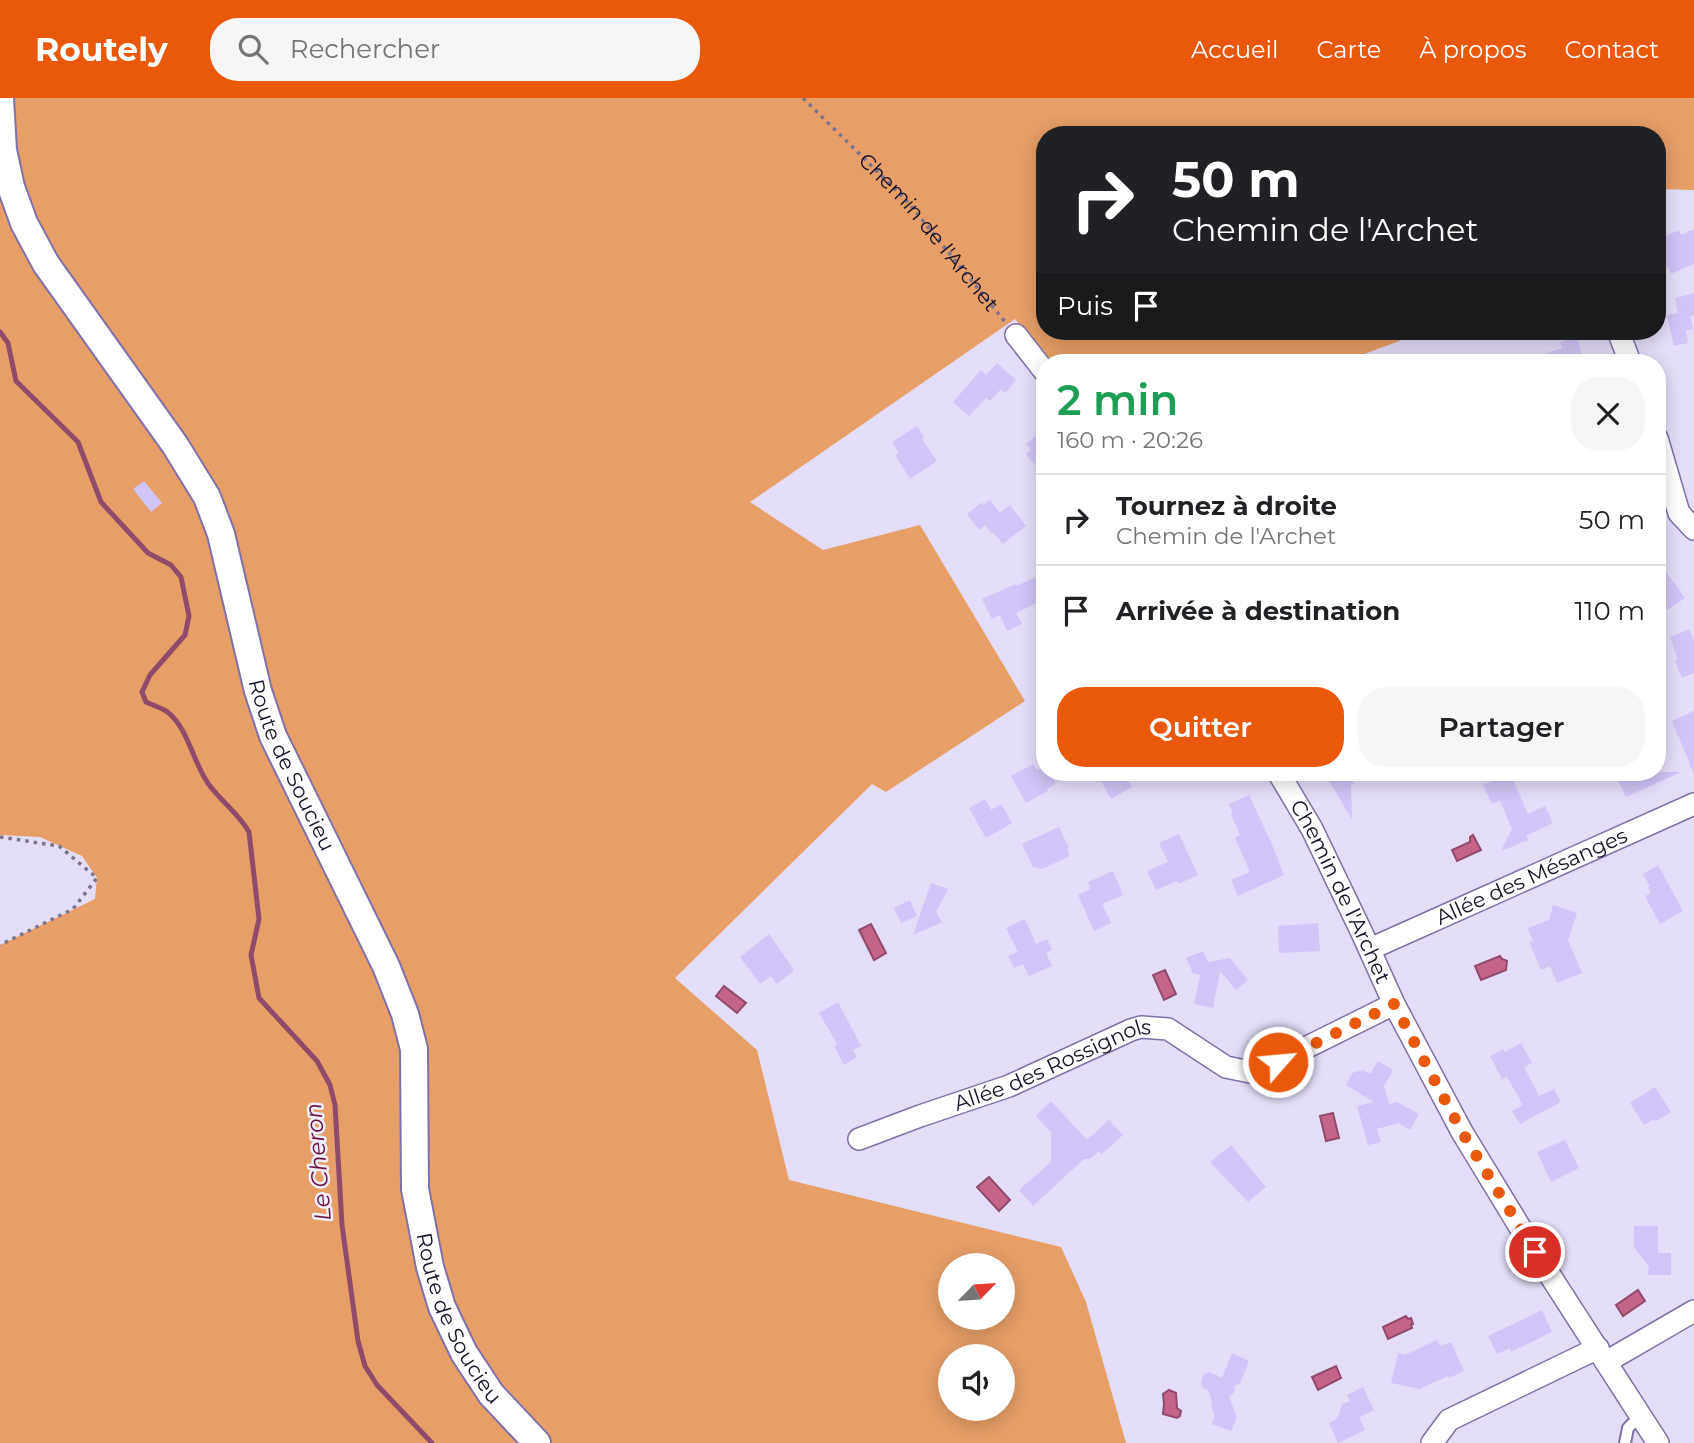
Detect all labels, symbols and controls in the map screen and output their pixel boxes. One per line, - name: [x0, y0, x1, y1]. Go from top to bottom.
- search box: [210, 18, 700, 81]
- text: Routely: [35, 29, 168, 69]
- icon: search: [234, 30, 272, 68]
- text: Rechercher: [290, 33, 440, 65]
- text: Accueil: [1191, 35, 1278, 64]
- text: Carte: [1316, 35, 1381, 64]
- text: À propos: [1419, 35, 1526, 64]
- text: Contact: [1564, 35, 1659, 64]
- street label: Chemin de l'Archet: [854, 147, 1004, 316]
- text: 50 m: [1172, 150, 1300, 209]
- icon: right: [1057, 154, 1148, 245]
- text: Chemin de l'Archet: [1172, 210, 1478, 249]
- icon: arrive: [1127, 287, 1165, 325]
- text: Puis: [1057, 290, 1113, 322]
- text: 2 min: [1057, 374, 1178, 426]
- button: close: [1571, 377, 1645, 451]
- text: 160 m · 20:26: [1057, 426, 1203, 454]
- text: Tournez à droite: [1116, 490, 1337, 522]
- icon: right: [1057, 501, 1095, 539]
- text: 50 m: [1579, 504, 1645, 536]
- text: Chemin de l'Archet: [1116, 522, 1336, 550]
- icon: arrive: [1057, 592, 1095, 630]
- text: Arrivée à destination: [1116, 595, 1400, 627]
- text: 110 m: [1575, 595, 1645, 627]
- street label: Route de Soucieu: [244, 677, 340, 855]
- button: Quitter: [1057, 687, 1344, 767]
- button: Partager: [1358, 687, 1645, 767]
- street label: Chemin de l'Archet: [1285, 795, 1396, 987]
- street label: Allée des Mésanges: [1432, 823, 1631, 930]
- street label: Allée des Rossignols: [951, 1014, 1152, 1116]
- position arrow: [1241, 1025, 1315, 1099]
- water label: Le Cheron: [299, 1102, 337, 1222]
- pin: [1505, 1222, 1565, 1282]
- street label: Route de Soucieu: [412, 1231, 507, 1409]
- icon: arrive: [1516, 1233, 1554, 1271]
- north arrow: [938, 1253, 1015, 1330]
- map controls: [938, 1253, 1015, 1421]
- button: sound: [938, 1344, 1015, 1421]

